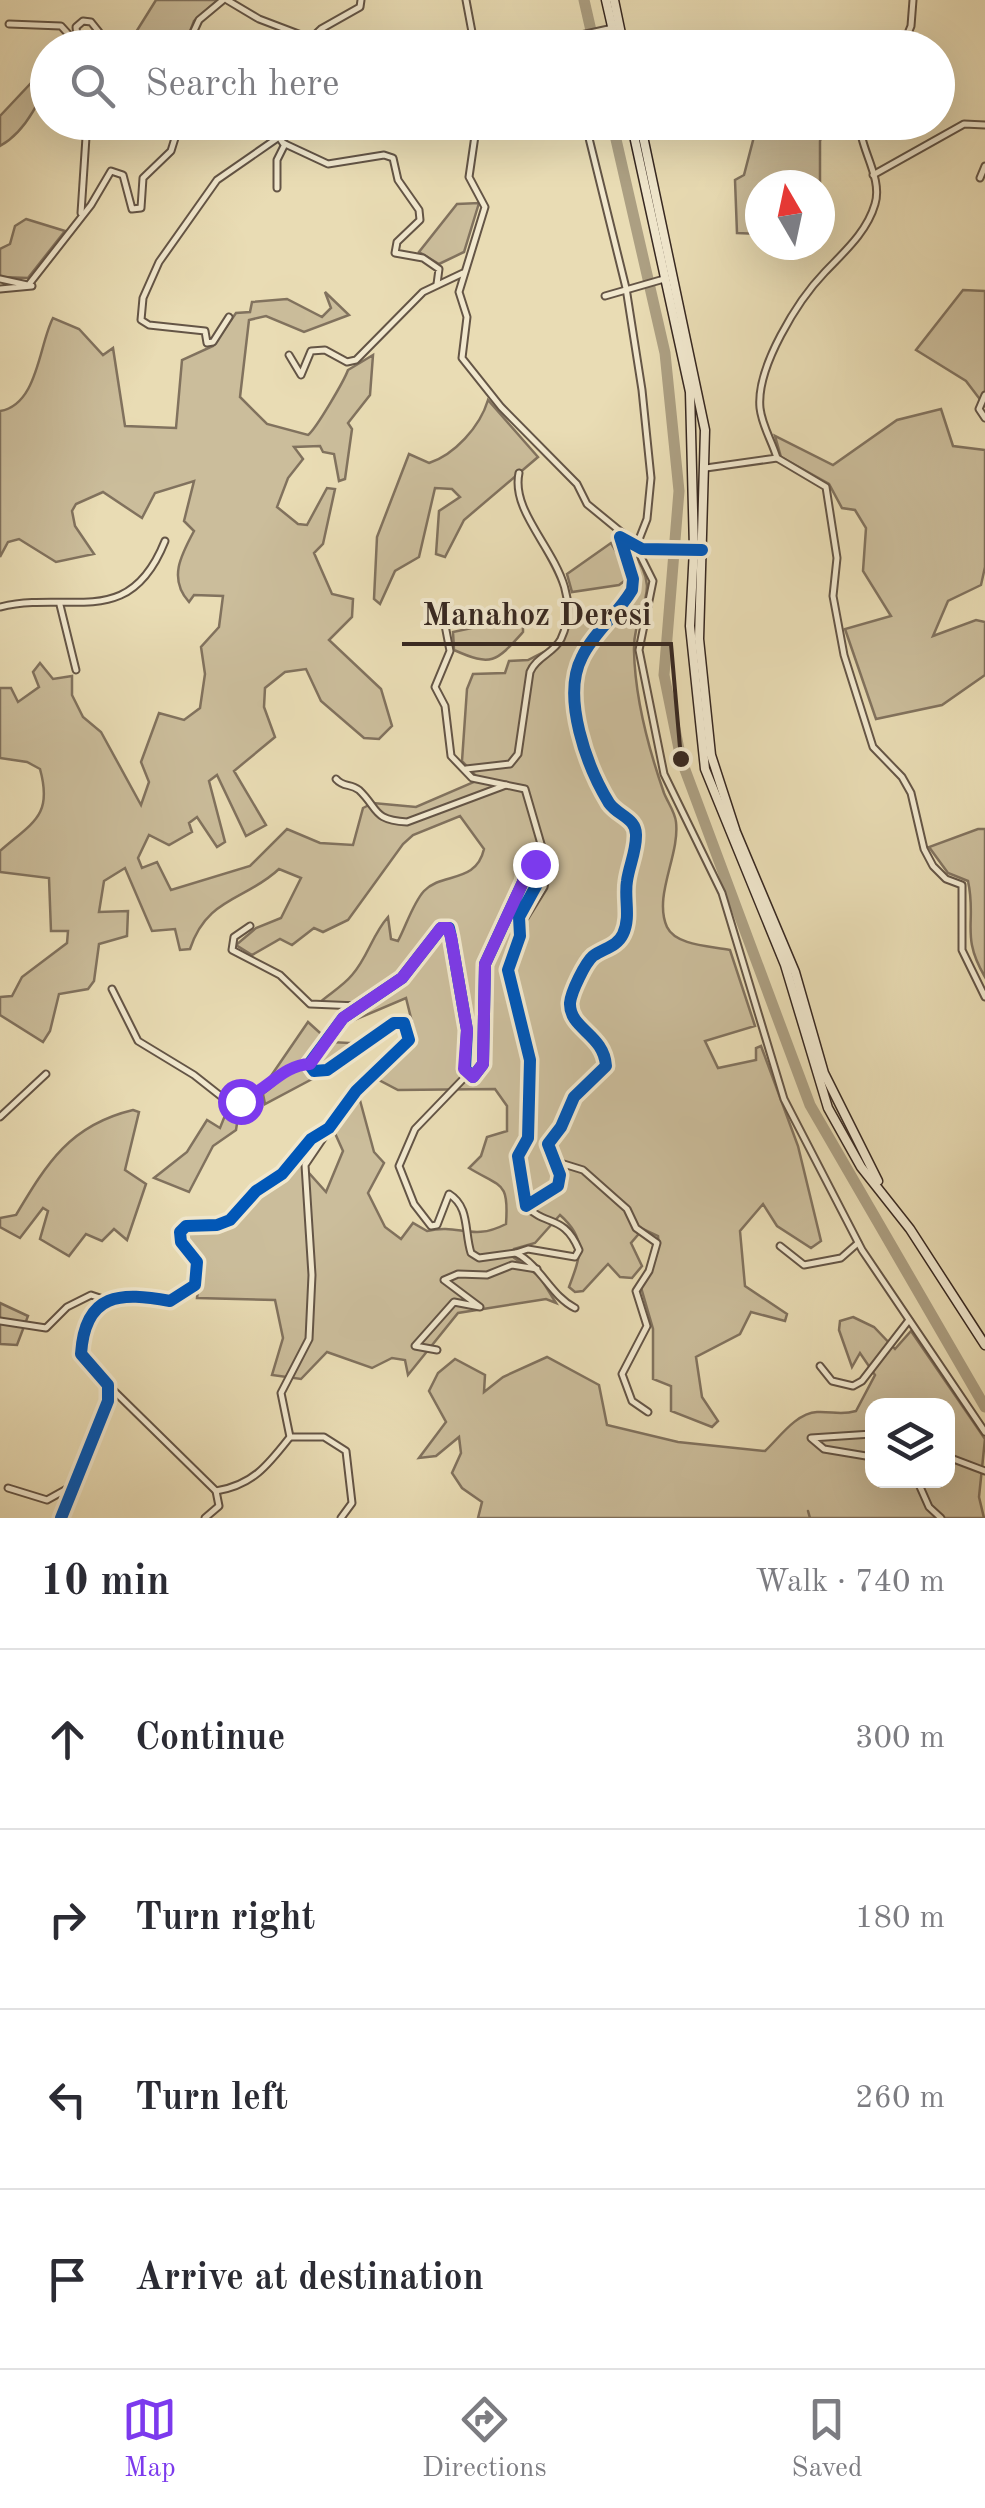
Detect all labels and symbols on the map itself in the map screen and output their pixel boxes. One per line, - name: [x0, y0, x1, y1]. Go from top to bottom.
- north arrow: [745, 170, 835, 260]
- callout: Manahoz Deresi: [402, 582, 671, 644]
- text: Manahoz Deresi: [423, 601, 652, 633]
- route end: [513, 842, 559, 888]
- route start: [218, 1079, 264, 1125]

